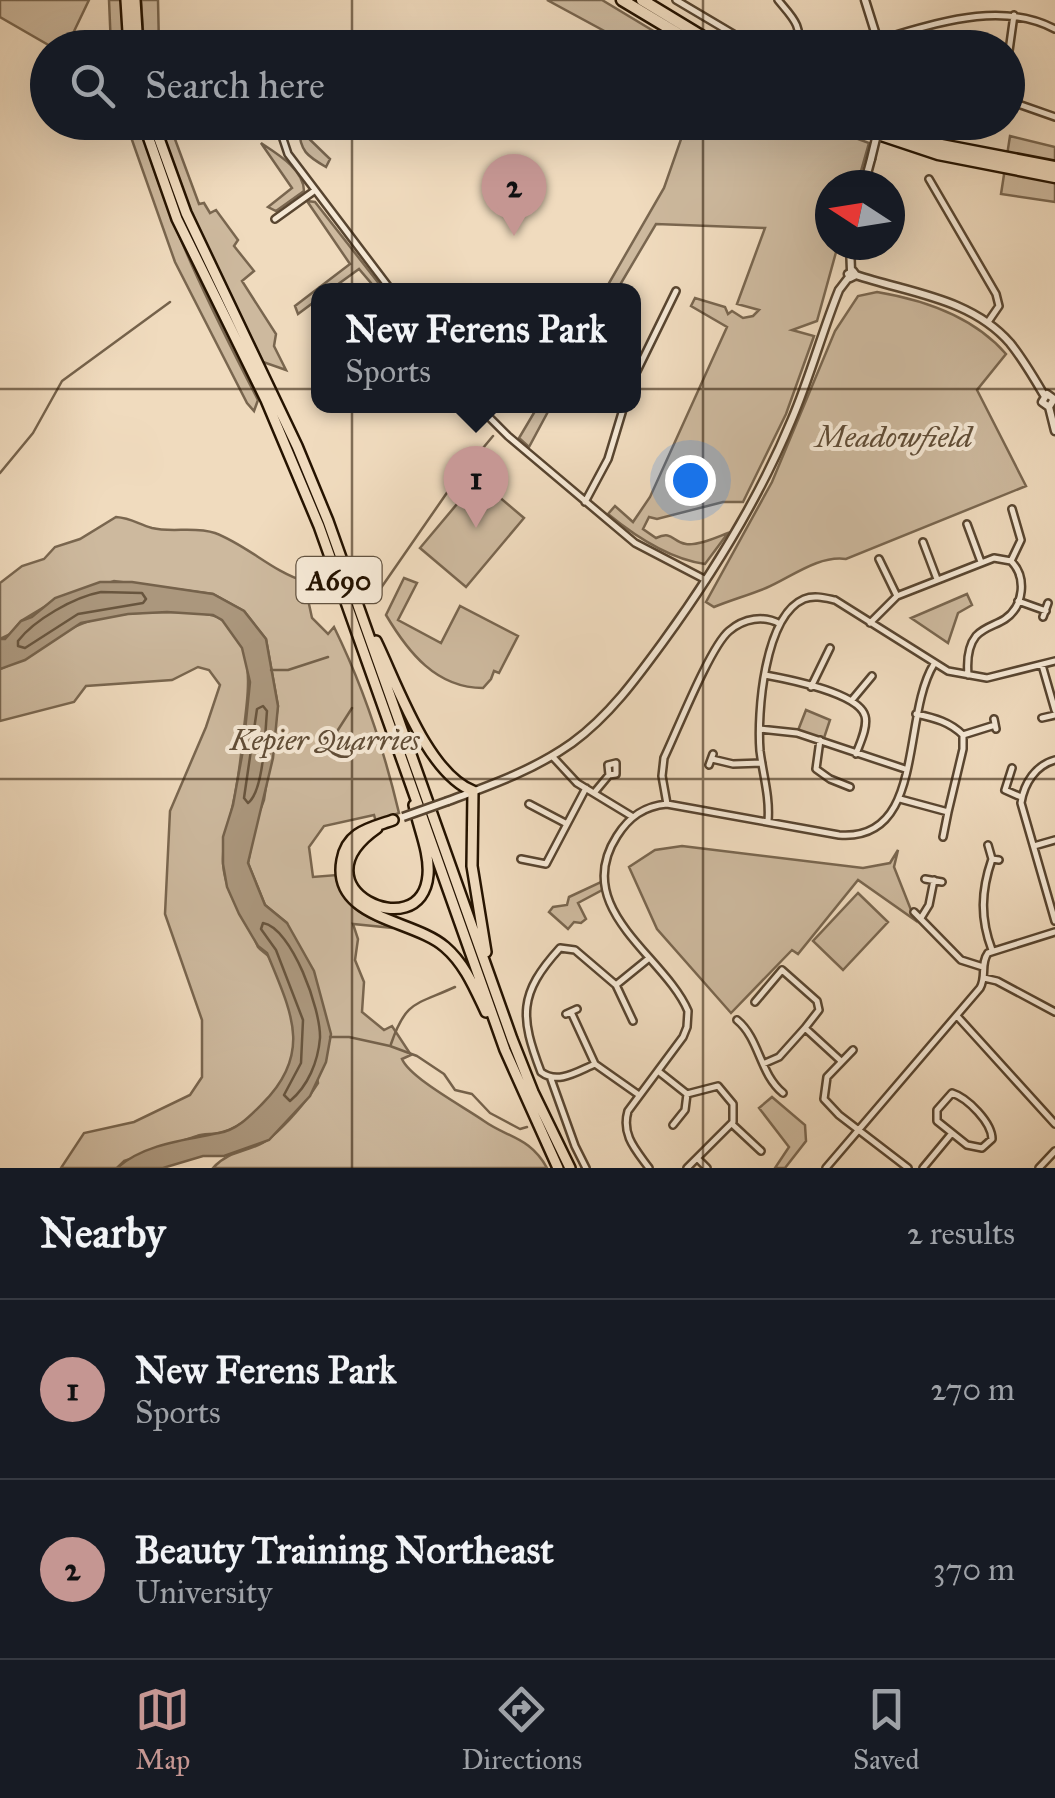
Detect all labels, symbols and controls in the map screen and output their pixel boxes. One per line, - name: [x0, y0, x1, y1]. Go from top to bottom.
- search box: [30, 30, 1025, 140]
- icon: search: [65, 58, 120, 113]
- text: Search here: [145, 62, 325, 108]
- pin: 2: [482, 154, 546, 236]
- north arrow: [815, 170, 905, 260]
- popup: [311, 283, 641, 413]
- text: New Ferens Park: [345, 306, 607, 352]
- text: Sports: [345, 352, 431, 391]
- park label: Meadowfield: [813, 419, 975, 456]
- pin: 1: [444, 446, 508, 528]
- your location: [665, 455, 716, 506]
- road number: A690: [296, 557, 382, 603]
- park label: Kepier Quarries: [228, 722, 421, 759]
- text: Nearby: [40, 1207, 165, 1259]
- text: 2 results: [907, 1214, 1015, 1253]
- text: New Ferens Park: [135, 1347, 396, 1393]
- text: 1: [66, 1370, 79, 1409]
- text: 270 m: [931, 1370, 1015, 1409]
- text: Sports: [135, 1393, 221, 1432]
- text: Beauty Training Northeast: [135, 1527, 554, 1573]
- text: 2: [65, 1550, 80, 1589]
- text: 370 m: [933, 1550, 1015, 1589]
- text: University: [135, 1573, 272, 1612]
- tab: Map: [135, 1682, 190, 1777]
- tab: Directions: [461, 1682, 582, 1777]
- tab: Saved: [853, 1682, 920, 1777]

